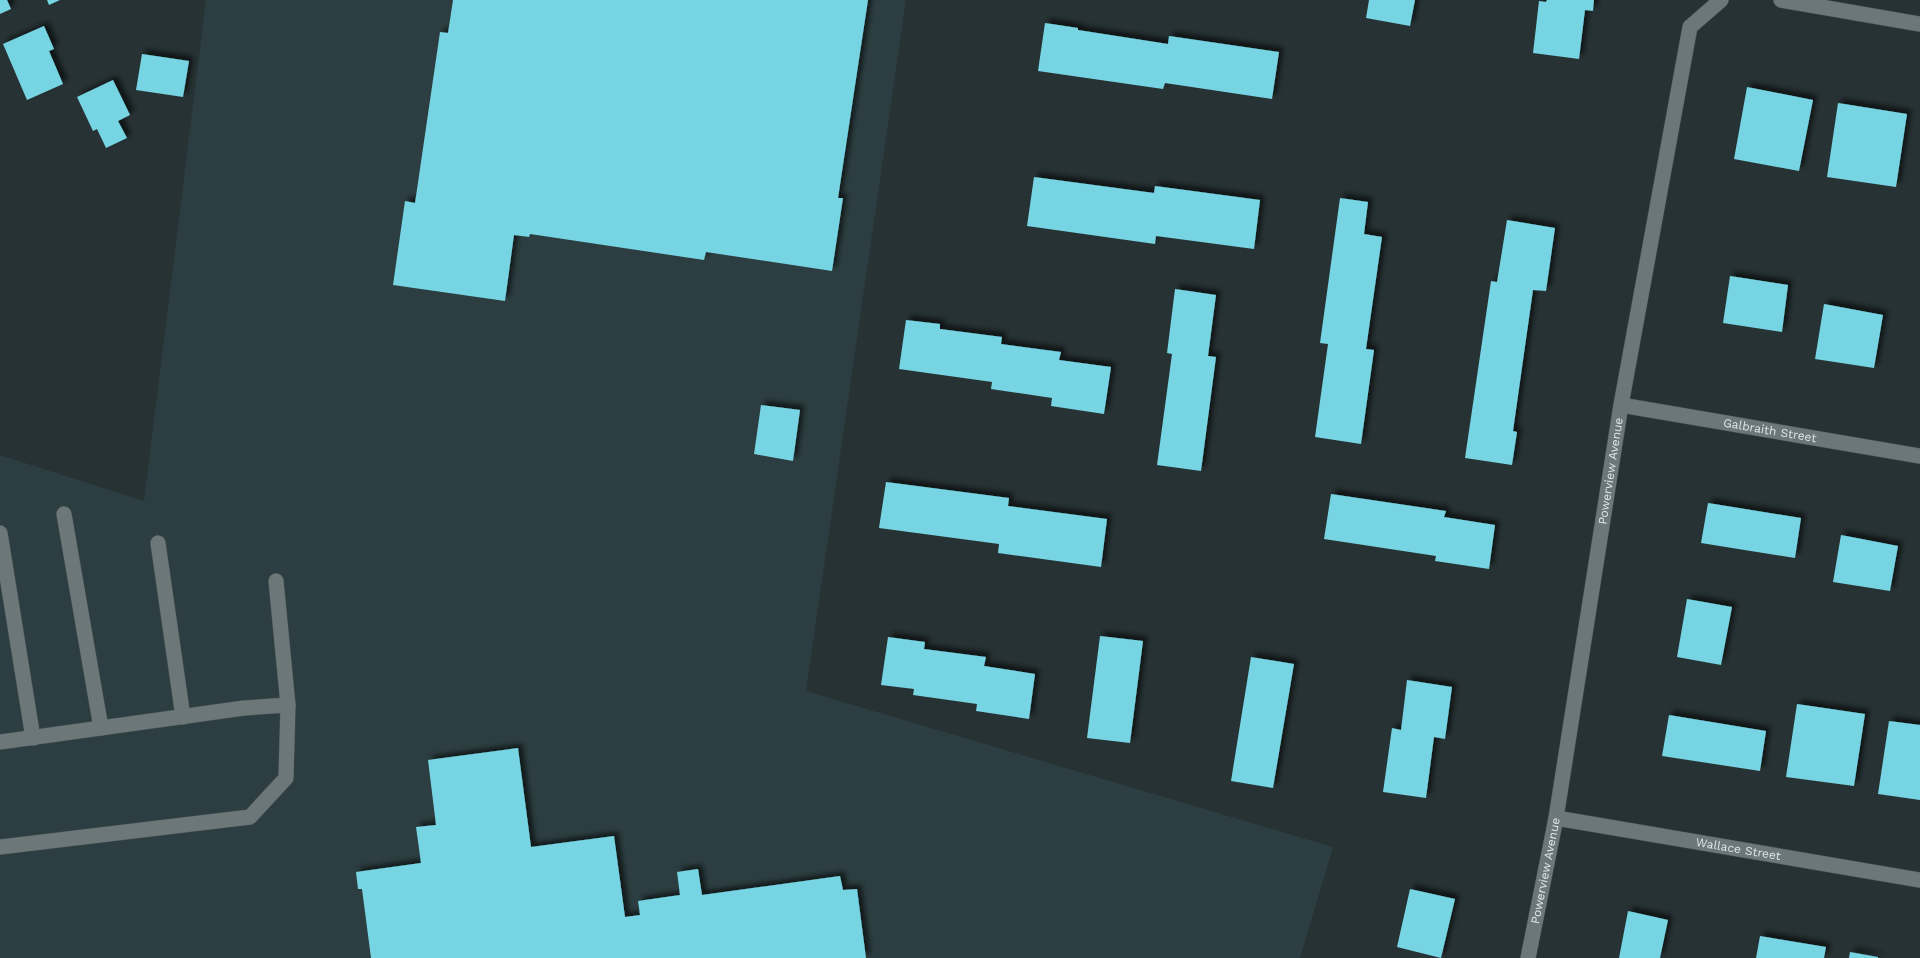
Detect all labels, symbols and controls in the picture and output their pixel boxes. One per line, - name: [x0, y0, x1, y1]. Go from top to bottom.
- street label: Galbraith Street: [1722, 416, 1817, 445]
- street label: Powerview Avenue: [1595, 417, 1626, 526]
- street label: Powerview Avenue: [1528, 816, 1563, 925]
- street label: Wallace Street: [1695, 835, 1782, 863]

